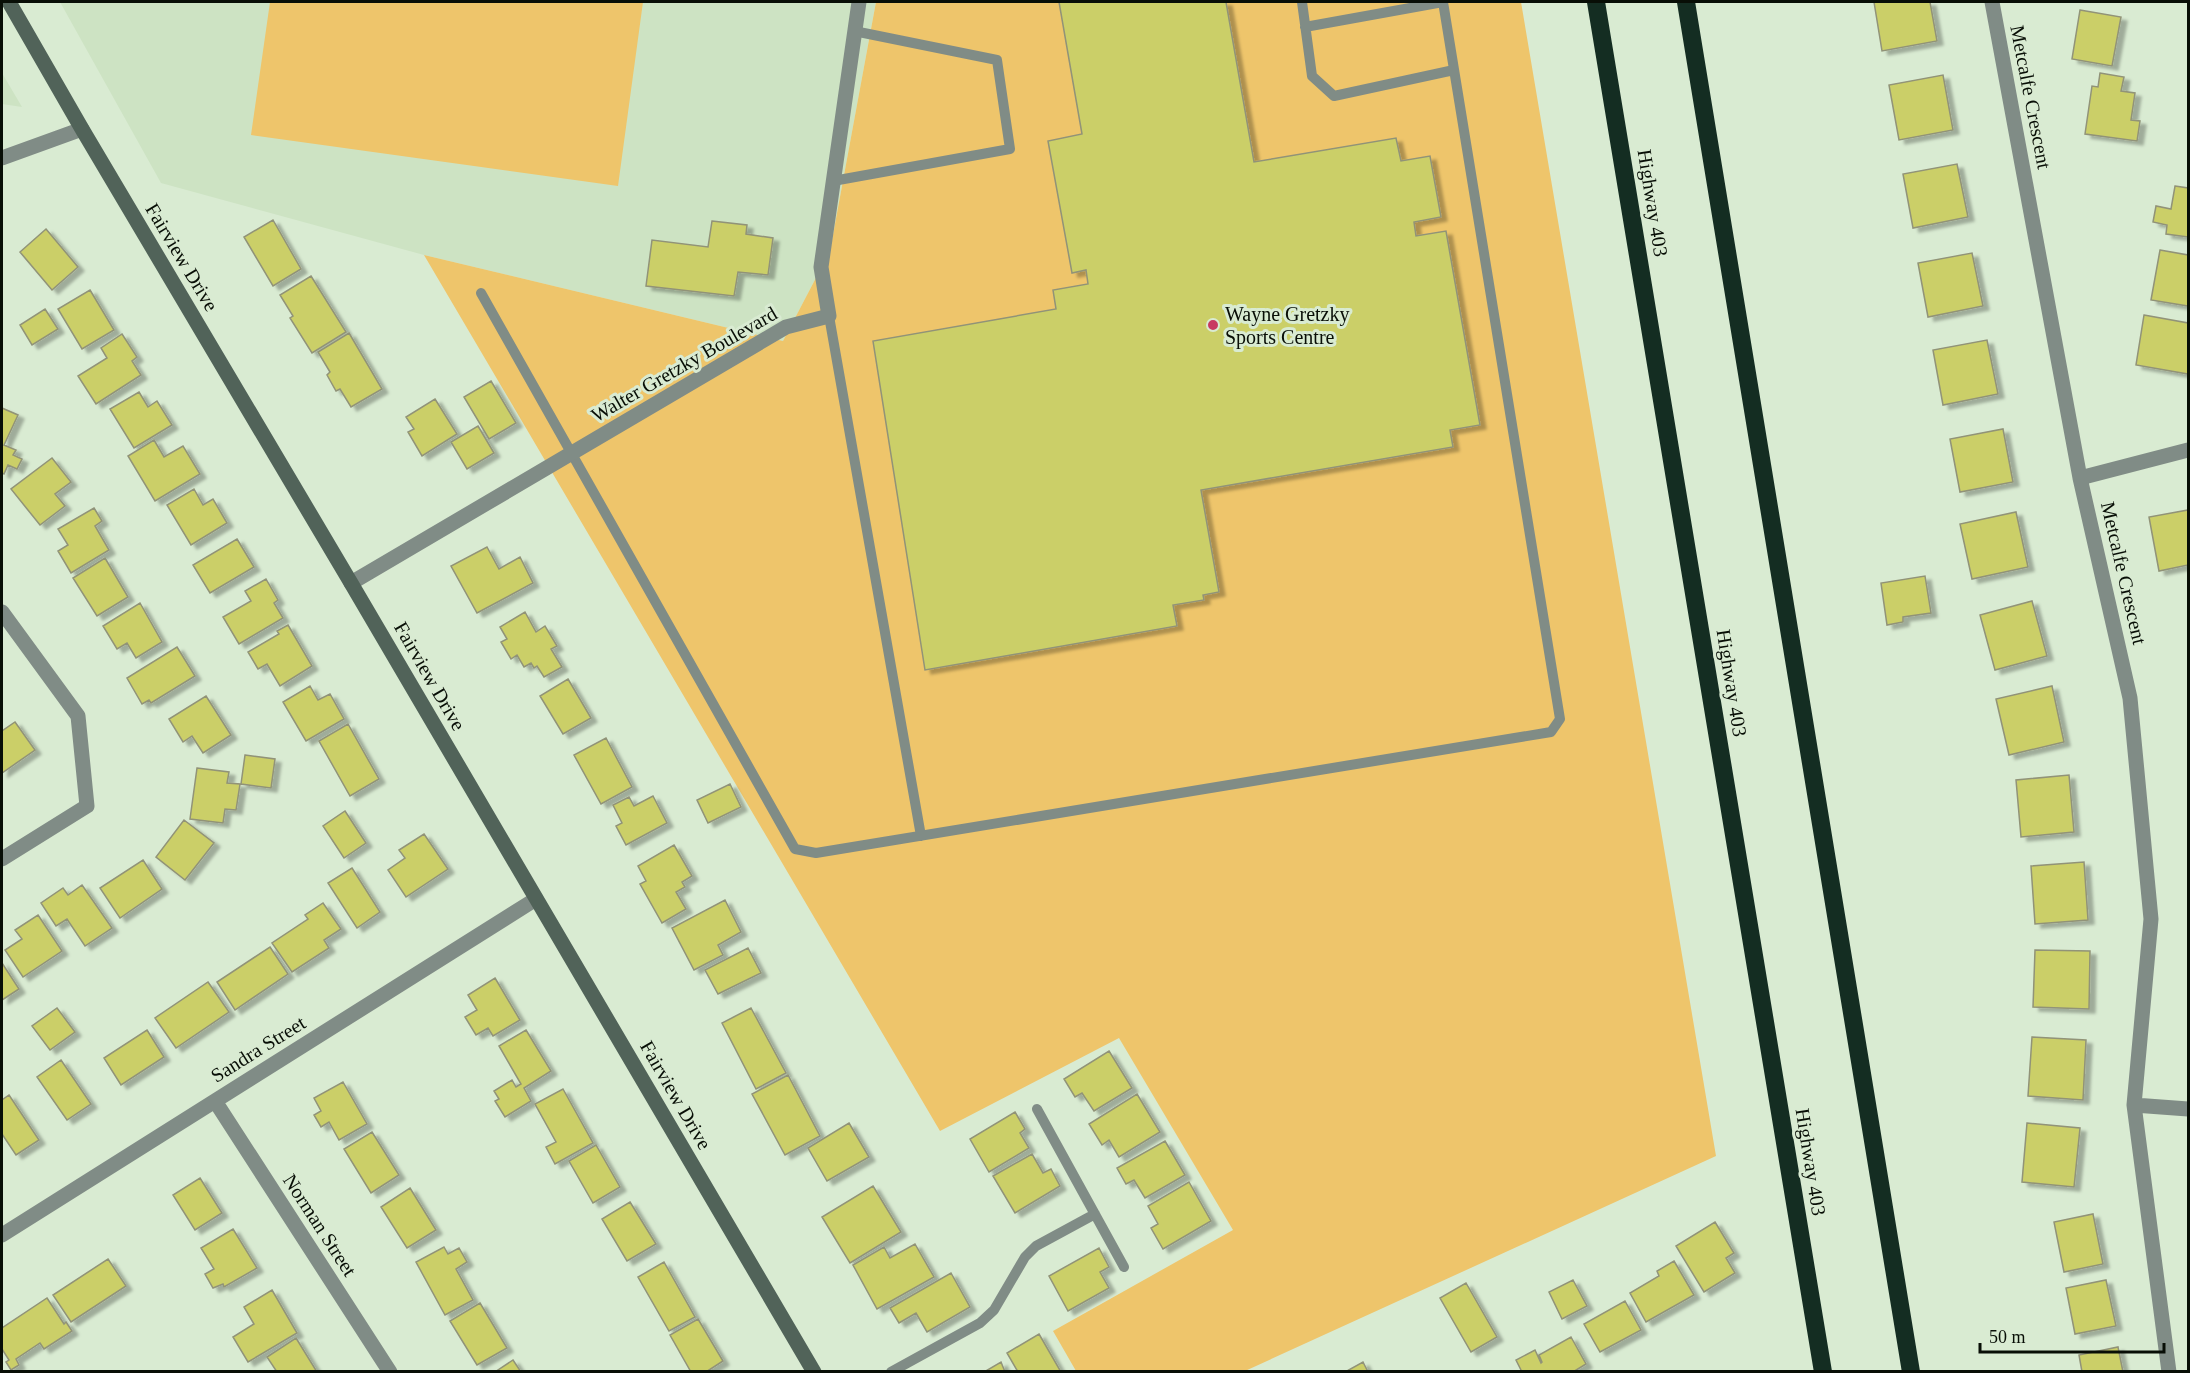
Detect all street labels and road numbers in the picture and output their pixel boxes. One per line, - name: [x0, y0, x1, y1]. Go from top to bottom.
- street label: Metcalfe Crescent: [2006, 23, 2056, 171]
- street label: Highway 403: [1633, 148, 1672, 258]
- street label: Fairview Drive: [141, 199, 223, 315]
- street label: Walter Gretzky Boulevard: [587, 302, 781, 427]
- street label: Metcalfe Crescent: [2097, 499, 2151, 647]
- street label: Fairview Drive: [390, 618, 470, 734]
- street label: Highway 403: [1712, 628, 1751, 738]
- street label: Sandra Street: [207, 1011, 310, 1087]
- street label: Fairview Drive: [636, 1037, 716, 1153]
- street label: Highway 403: [1791, 1107, 1830, 1217]
- street label: Norman Street: [279, 1170, 361, 1281]

